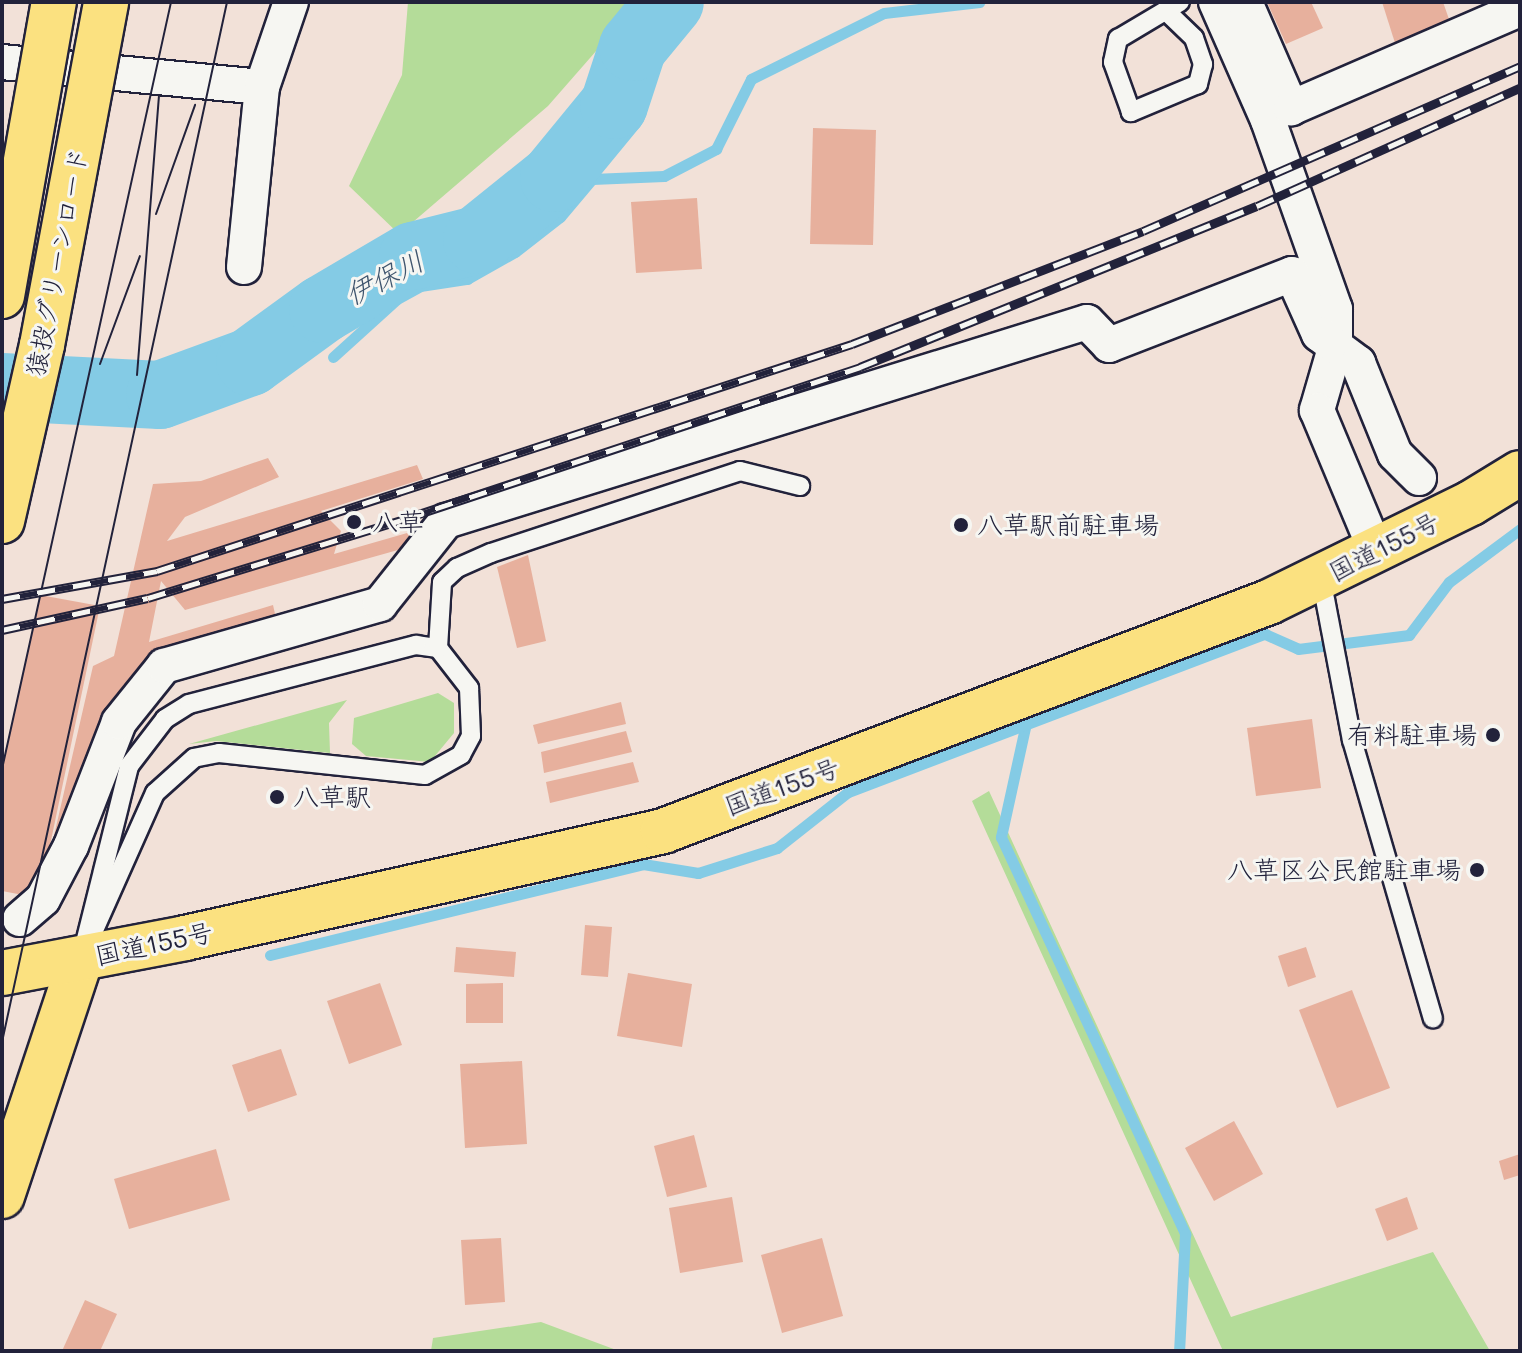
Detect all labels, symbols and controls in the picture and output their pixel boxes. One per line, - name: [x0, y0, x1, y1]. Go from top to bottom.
- street label: 猿投グリーンロード: [19, 144, 95, 380]
- water label: 伊保川: [339, 243, 429, 311]
- place label: 八草: [372, 506, 424, 538]
- street label: 国道155号: [1323, 506, 1445, 588]
- place label: 八草駅前駐車場: [977, 509, 1159, 541]
- marker: 八草: [343, 511, 365, 533]
- marker: 八草駅前駐車場: [952, 516, 970, 534]
- place label: 有料駐車場: [1347, 719, 1477, 751]
- marker: 有料駐車場: [1484, 726, 1502, 744]
- street label: 国道155号: [720, 752, 844, 822]
- place label: 八草駅: [293, 781, 371, 813]
- marker: 八草駅: [268, 788, 286, 806]
- place label: 八草区公民館駐車場: [1227, 854, 1461, 886]
- marker: 八草区公民館駐車場: [1468, 861, 1486, 879]
- street label: 国道155号: [92, 916, 216, 972]

